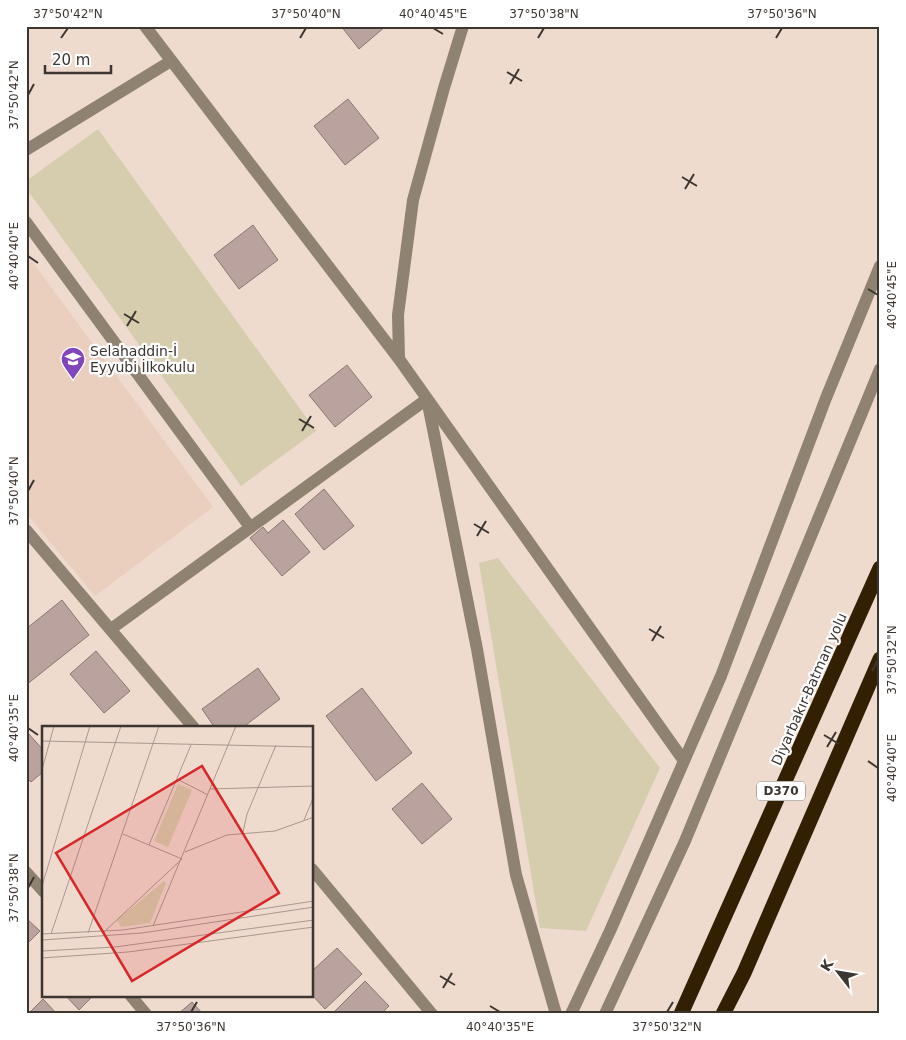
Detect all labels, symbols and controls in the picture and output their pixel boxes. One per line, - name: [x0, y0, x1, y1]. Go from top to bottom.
- text: 37°50'42"N: [33, 7, 103, 21]
- text: 37°50'40"N: [271, 7, 341, 21]
- text: 40°40'45"E: [399, 7, 467, 21]
- text: 37°50'38"N: [509, 7, 579, 21]
- text: 37°50'36"N: [747, 7, 817, 21]
- scale bar: [45, 42, 111, 74]
- text: 20 m: [52, 51, 90, 69]
- text: 37°50'42"N: [7, 60, 21, 130]
- text: 40°40'40"E: [7, 222, 21, 290]
- text: 40°40'45"E: [885, 261, 899, 329]
- place label: Selahaddin-İ Eyyubi İlkokulu: [90, 342, 195, 375]
- school or university icon: Selahaddin-İ Eyyubi İlkokulu: [60, 346, 86, 380]
- text: 37°50'40"N: [7, 456, 21, 526]
- street label: Diyarbakır-Batman yolu: [768, 610, 850, 768]
- text: 37°50'32"N: [885, 625, 899, 695]
- text: 40°40'35"E: [7, 694, 21, 762]
- inset map: [42, 726, 314, 998]
- text: 40°40'40"E: [885, 734, 899, 802]
- road number: D370: [757, 781, 805, 800]
- text: 37°50'38"N: [7, 853, 21, 923]
- north arrow: [814, 948, 864, 998]
- text: K: [817, 956, 837, 974]
- text: 37°50'36"N: [156, 1020, 226, 1034]
- text: 40°40'35"E: [466, 1020, 534, 1034]
- text: 37°50'32"N: [632, 1020, 702, 1034]

